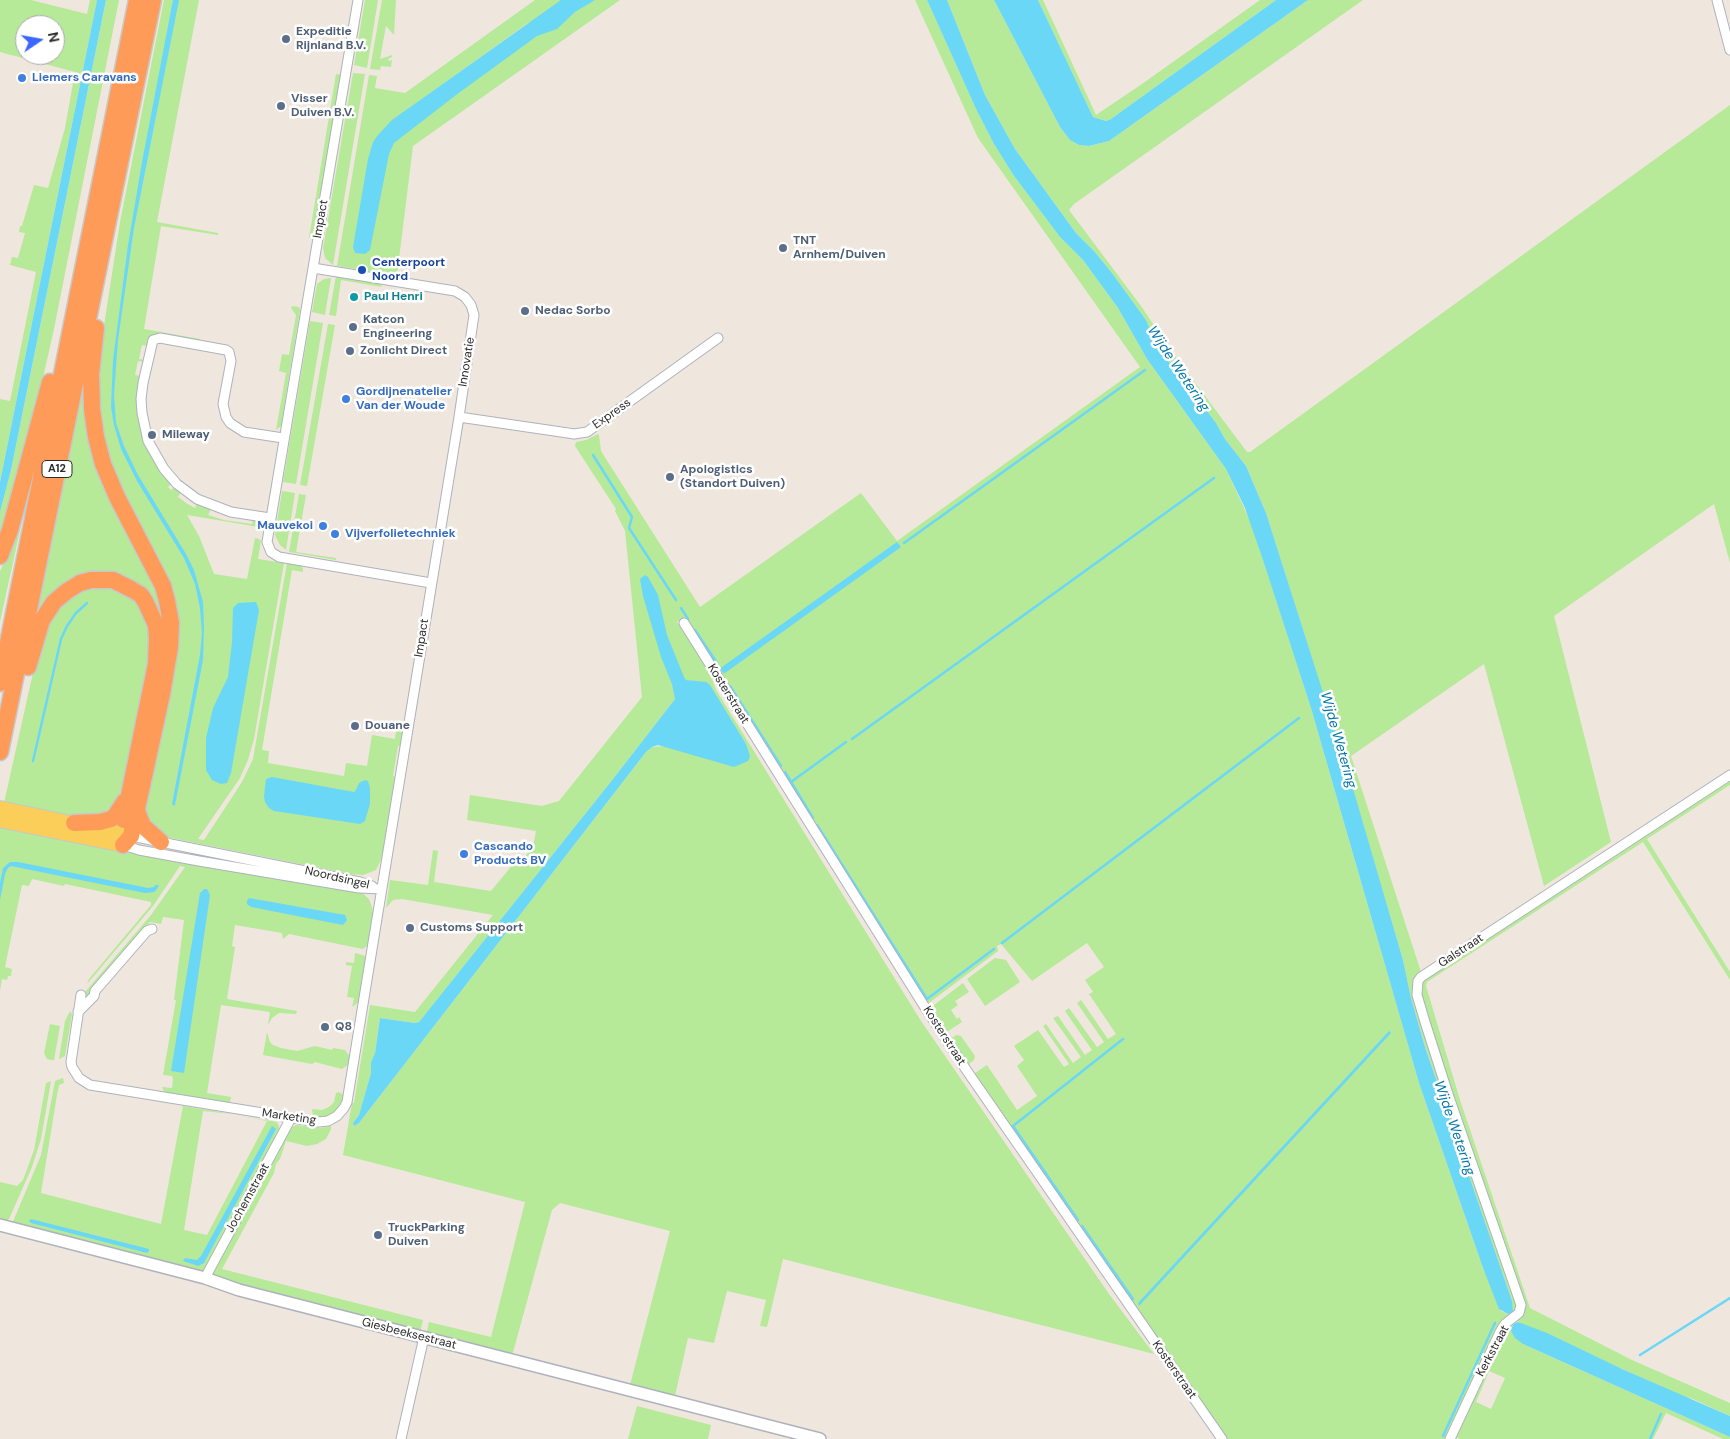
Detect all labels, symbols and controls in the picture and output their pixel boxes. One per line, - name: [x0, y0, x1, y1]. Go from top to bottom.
- north arrow: [15, 15, 65, 65]
- place label: Expeditie Rijnland B.V.: [296, 25, 366, 53]
- text: N: [44, 30, 64, 44]
- marker: Expeditie Rijnland B.V.: [280, 33, 292, 45]
- place label: Liemers Caravans: [32, 71, 137, 85]
- marker: Liemers Caravans: [16, 72, 28, 84]
- place label: Visser Duiven B.V.: [291, 92, 354, 120]
- marker: Visser Duiven B.V.: [275, 100, 287, 112]
- street label: Impact: [311, 199, 331, 239]
- place label: TNT Arnhem/Duiven: [793, 234, 886, 262]
- marker: TNT Arnhem/Duiven: [777, 242, 789, 254]
- place label: Centerpoort Noord: [372, 256, 445, 284]
- marker: Centerpoort Noord: [356, 264, 368, 276]
- place label: Paul Henri: [364, 290, 423, 304]
- marker: Paul Henri: [348, 291, 360, 303]
- place label: Nedac Sorbo: [535, 304, 611, 318]
- marker: Nedac Sorbo: [519, 305, 531, 317]
- place label: Katcon Engineering: [363, 313, 432, 341]
- marker: Katcon Engineering: [347, 321, 359, 333]
- water label: Wijde Wetering: [1143, 323, 1213, 415]
- street label: Innovatie: [456, 336, 478, 388]
- place label: Zonlicht Direct: [360, 344, 447, 358]
- marker: Zonlicht Direct: [344, 345, 356, 357]
- place label: Gordijnenatelier Van der Woude: [356, 385, 452, 413]
- marker: Gordijnenatelier Van der Woude: [340, 393, 352, 405]
- street label: Express: [590, 396, 634, 432]
- place label: Mileway: [162, 428, 210, 442]
- marker: Mileway: [146, 429, 158, 441]
- road number: A12: [42, 460, 72, 478]
- place label: Apologistics (Standort Duiven): [680, 463, 785, 491]
- marker: Apologistics (Standort Duiven): [664, 471, 676, 483]
- place label: Mauvekoi: [257, 519, 313, 533]
- marker: Mauvekoi: [317, 520, 329, 532]
- place label: Vijverfolietechniek: [345, 527, 456, 541]
- marker: Vijverfolietechniek: [329, 528, 341, 540]
- street label: Impact: [412, 618, 432, 658]
- street label: Kosterstraat: [704, 661, 752, 727]
- water label: Wijde Wetering: [1316, 690, 1360, 790]
- place label: Douane: [365, 719, 410, 733]
- marker: Douane: [349, 720, 361, 732]
- place label: Cascando Products BV: [474, 840, 546, 868]
- marker: Cascando Products BV: [458, 848, 470, 860]
- street label: Noordsingel: [303, 864, 371, 892]
- place label: Customs Support: [420, 921, 523, 935]
- marker: Customs Support: [404, 922, 416, 934]
- street label: Galstraat: [1436, 931, 1486, 971]
- street label: Kosterstraat: [920, 1004, 968, 1068]
- place label: Q8: [335, 1020, 352, 1034]
- marker: Q8: [319, 1021, 331, 1033]
- water label: Wijde Wetering: [1430, 1078, 1478, 1178]
- street label: Marketing: [261, 1106, 317, 1128]
- street label: Jochemstraat: [223, 1161, 273, 1235]
- place label: TruckParking Duiven: [388, 1221, 465, 1249]
- marker: TruckParking Duiven: [372, 1229, 384, 1241]
- street label: Giesbeeksestraat: [360, 1315, 458, 1353]
- street label: Kerkstraat: [1473, 1323, 1513, 1379]
- street label: Kosterstraat: [1149, 1338, 1199, 1402]

